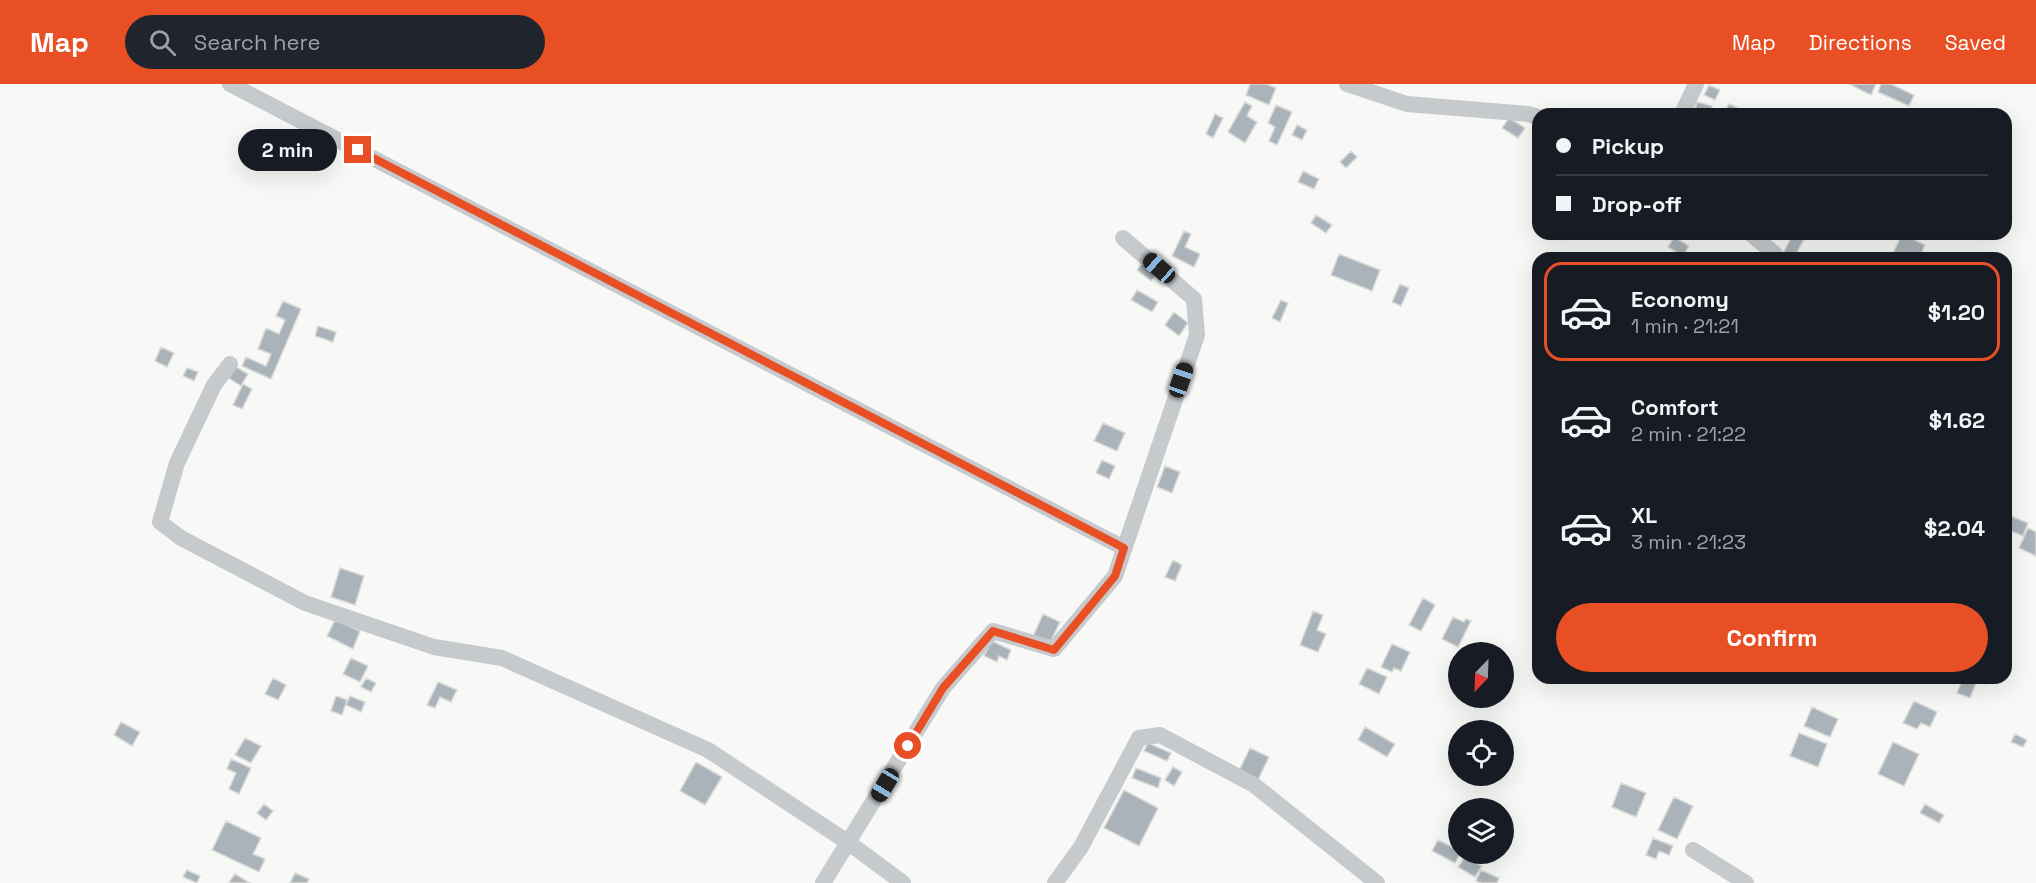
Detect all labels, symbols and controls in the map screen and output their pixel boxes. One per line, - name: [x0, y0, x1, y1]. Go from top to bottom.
- search box: [125, 15, 545, 69]
- text: Map: [30, 24, 89, 60]
- icon: search: [146, 26, 179, 59]
- text: Search here: [194, 28, 321, 56]
- text: Map: [1732, 29, 1776, 56]
- text: Directions: [1809, 29, 1912, 56]
- text: Saved: [1945, 29, 2006, 56]
- callout: 2 min: [238, 129, 337, 171]
- text: Pickup: [1592, 132, 1664, 160]
- route end: [344, 136, 371, 163]
- text: 2 min: [262, 137, 313, 163]
- text: Drop-off: [1592, 190, 1682, 218]
- car: [1140, 249, 1178, 287]
- icon: car: [1559, 285, 1613, 339]
- text: Economy: [1631, 285, 1729, 313]
- text: $1.20: [1928, 298, 1985, 326]
- text: 1 min · 21:21: [1631, 313, 1739, 339]
- car: [1167, 360, 1195, 400]
- icon: car: [1559, 393, 1613, 447]
- text: Comfort: [1631, 393, 1719, 421]
- text: $1.62: [1929, 406, 1985, 434]
- text: 2 min · 21:22: [1631, 421, 1746, 447]
- icon: car: [1559, 501, 1613, 555]
- text: XL: [1631, 501, 1657, 529]
- text: $2.04: [1924, 514, 1985, 542]
- text: 3 min · 21:23: [1631, 529, 1746, 555]
- button: Confirm: [1556, 603, 1988, 672]
- north arrow: [1448, 642, 1514, 708]
- map controls: [1448, 642, 1514, 864]
- button: locate: [1448, 720, 1514, 786]
- route start: [894, 732, 921, 759]
- car: [868, 765, 902, 805]
- button: layers: [1448, 798, 1514, 864]

